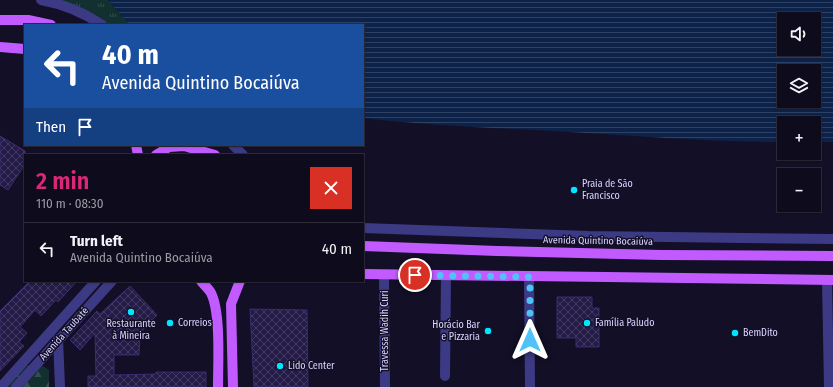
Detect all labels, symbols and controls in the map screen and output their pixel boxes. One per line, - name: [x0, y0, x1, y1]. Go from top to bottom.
- map controls: [777, 12, 821, 212]
- button: sound: [777, 12, 821, 56]
- text: 40 m: [102, 38, 159, 71]
- icon: left: [36, 40, 88, 92]
- button: layers: [777, 64, 821, 108]
- text: Avenida Quintino Bocaiúva: [102, 72, 300, 94]
- icon: arrive: [74, 116, 96, 138]
- button: +: [777, 116, 821, 160]
- text: Then: [36, 118, 66, 136]
- text: 2 min: [36, 167, 89, 195]
- button: close: [310, 167, 352, 209]
- button: −: [777, 168, 821, 212]
- place label: Praia de São Francisco: [582, 178, 633, 202]
- marker: Praia de São Francisco: [569, 185, 579, 195]
- text: 110 m · 08:30: [36, 196, 103, 211]
- text: Turn left: [70, 232, 123, 250]
- street label: Avenida Quintino Bocaiúva: [543, 233, 653, 248]
- icon: left: [36, 238, 58, 260]
- text: 40 m: [322, 240, 352, 258]
- text: Avenida Quintino Bocaiúva: [70, 250, 213, 265]
- pin: [398, 258, 432, 292]
- icon: arrive: [404, 264, 426, 286]
- street label: Travessa Wadih Curi: [379, 291, 391, 371]
- street label: Avenida Taubaté: [37, 305, 91, 363]
- marker: Restaurante à Mineira: [126, 307, 136, 317]
- place label: Família Paludo: [595, 316, 654, 329]
- place label: Correios: [178, 317, 212, 329]
- place label: Restaurante à Mineira: [106, 318, 156, 342]
- marker: Correios: [165, 318, 175, 328]
- marker: Família Paludo: [582, 318, 592, 328]
- place label: Horácio Bar e Pizzaria: [432, 319, 481, 343]
- position arrow: [509, 319, 551, 361]
- marker: Horácio Bar e Pizzaria: [483, 326, 493, 336]
- place label: BemDito: [743, 327, 778, 339]
- marker: BemDito: [730, 328, 740, 338]
- place label: Lido Center: [288, 360, 335, 372]
- marker: Lido Center: [275, 361, 285, 371]

